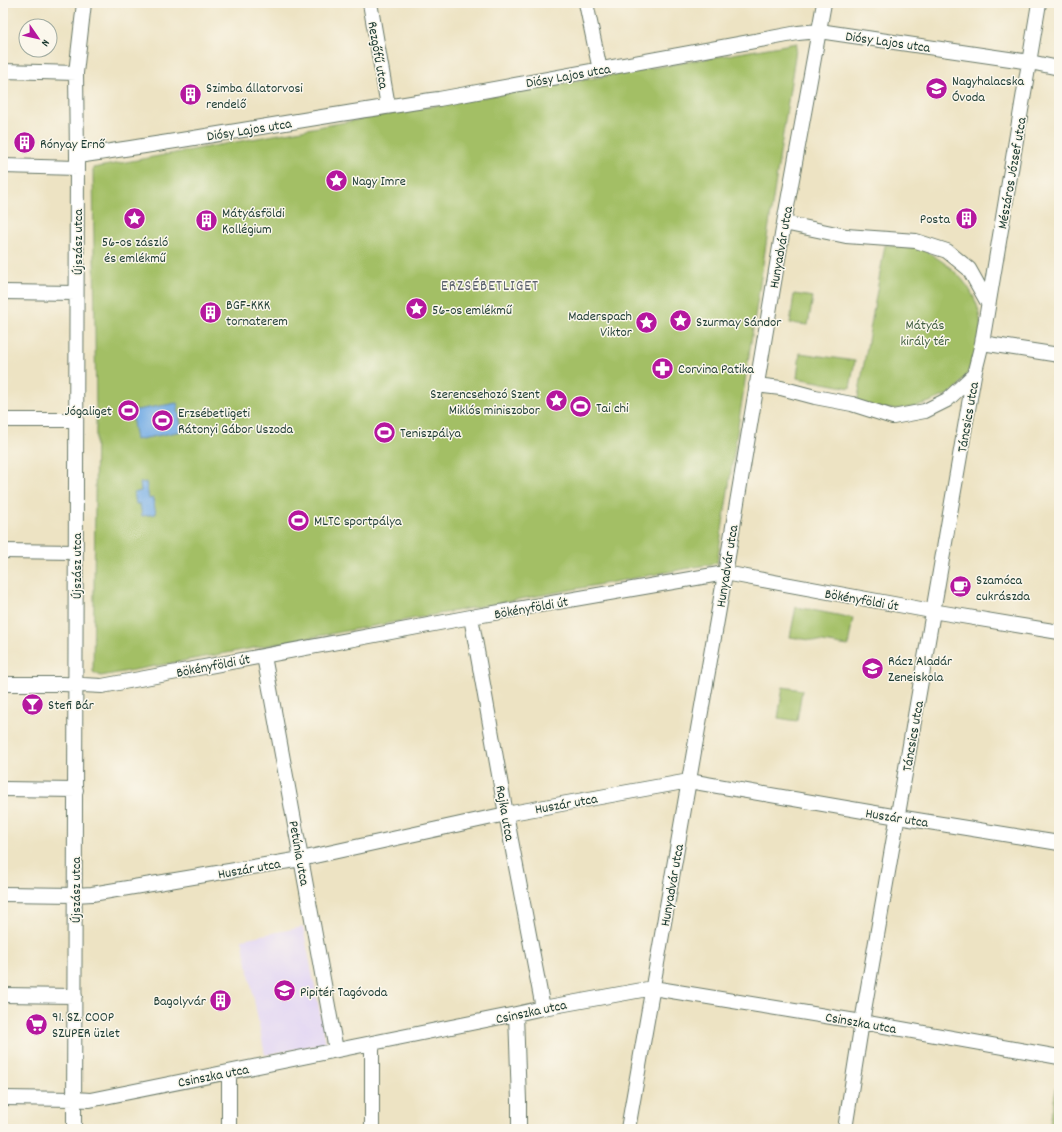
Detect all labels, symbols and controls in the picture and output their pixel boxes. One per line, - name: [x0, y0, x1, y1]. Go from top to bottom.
- north arrow: [18, 18, 58, 58]
- street label: Rezgőfű utca: [361, 20, 393, 91]
- street label: Diósy Lajos utca: [844, 27, 932, 59]
- text: N: [36, 36, 53, 50]
- street label: Diósy Lajos utca: [525, 60, 613, 94]
- place label: Nagyhalacska Óvoda: [952, 72, 1024, 108]
- school or university icon: Nagyhalacska Óvoda: [923, 75, 949, 101]
- place label: Szimba állatorvosi rendelő: [206, 79, 303, 115]
- building icon: Szimba állatorvosi rendelő: [177, 82, 203, 108]
- street label: Diósy Lajos utca: [206, 114, 294, 148]
- street label: Mészáros József utca: [993, 115, 1033, 231]
- building icon: Rónyay Ernő: [12, 130, 38, 156]
- place label: Rónyay Ernő: [40, 135, 106, 155]
- place icon: Nagy Imre: [324, 167, 350, 193]
- place label: Nagy Imre: [352, 172, 406, 192]
- place label: Mátyásföldi Kollégium: [222, 204, 285, 240]
- street label: Hunyadvár utca: [765, 204, 799, 290]
- building icon: Posta: [953, 205, 979, 231]
- place icon: 56-os zászló és emlékmű: [122, 206, 148, 232]
- building icon: Mátyásföldi Kollégium: [194, 207, 220, 233]
- street label: Újszász utca: [69, 209, 89, 275]
- place label: Posta: [920, 210, 950, 230]
- place label: 56-os zászló és emlékmű: [102, 233, 168, 269]
- district label: ERZSÉBETLIGET: [441, 276, 539, 298]
- place label: BGF-KKK tornaterem: [226, 296, 288, 332]
- place icon: 56-os emlékmű: [403, 296, 429, 322]
- building icon: BGF-KKK tornaterem: [197, 299, 223, 325]
- place label: 56-os emlékmű: [432, 301, 513, 321]
- place label: Maderspach Viktor: [568, 307, 633, 343]
- place icon: Szurmay Sándor: [667, 308, 693, 334]
- place icon: Maderspach Viktor: [634, 310, 660, 336]
- place label: Szurmay Sándor: [696, 313, 782, 333]
- park label: Mátyás király tér: [900, 316, 950, 352]
- pharmacy icon: Corvina Patika: [650, 355, 676, 381]
- place label: Corvina Patika: [678, 360, 754, 380]
- street label: Táncsics utca: [953, 380, 985, 454]
- place label: Szerencsehozó Szent Miklós miniszobor: [430, 385, 541, 421]
- place icon: Szerencsehozó Szent Miklós miniszobor: [543, 388, 569, 414]
- sports icon: Tai chi: [567, 394, 593, 420]
- sports icon: Jógaliget: [115, 397, 141, 423]
- place label: Tai chi: [596, 399, 629, 419]
- place label: Jógaliget: [65, 402, 112, 422]
- place label: Erzsébetligeti Rátonyi Gábor Uszoda: [178, 404, 294, 440]
- sports icon: Erzsébetligeti Rátonyi Gábor Uszoda: [149, 407, 175, 433]
- sports icon: Teniszpálya: [372, 419, 398, 445]
- place label: Teniszpálya: [400, 424, 461, 444]
- sports icon: MLTC sportpálya: [286, 507, 312, 533]
- place label: MLTC sportpálya: [314, 512, 402, 532]
- street label: Hunyadvár utca: [712, 523, 744, 609]
- street label: Újszász utca: [68, 533, 88, 599]
- place label: Szamóca cukrászda: [976, 571, 1030, 607]
- cafe icon: Szamóca cukrászda: [947, 574, 973, 600]
- street label: Bökényföldi út: [823, 585, 900, 617]
- street label: Bökényföldi út: [493, 593, 570, 625]
- street label: Bökényföldi út: [175, 650, 252, 684]
- place label: Rácz Aladár Zeneiskola: [888, 652, 953, 688]
- school or university icon: Rácz Aladár Zeneiskola: [860, 655, 886, 681]
- bar icon: Stefi Bár: [20, 691, 46, 717]
- place label: Stefi Bár: [48, 696, 95, 716]
- street label: Táncsics utca: [898, 699, 930, 773]
- street label: Rajka utca: [489, 784, 519, 843]
- street label: Huszár utca: [533, 790, 600, 820]
- street label: Huszár utca: [864, 804, 930, 834]
- street label: Petúnia utca: [282, 819, 314, 888]
- street label: Hunyadvár utca: [656, 842, 690, 928]
- street label: Huszár utca: [216, 855, 283, 885]
- street label: Újszász utca: [67, 857, 87, 923]
- school or university icon: Pipitér Tagóvoda: [271, 978, 297, 1004]
- place label: Pipitér Tagóvoda: [300, 983, 388, 1003]
- building icon: Bagolyvár: [208, 987, 234, 1013]
- place label: Bagolyvár: [153, 992, 207, 1012]
- street label: Csinszka utca: [494, 996, 569, 1030]
- place label: 91. SZ. COOP SZUPER üzlet: [52, 1008, 120, 1044]
- street label: Csinszka utca: [823, 1008, 898, 1040]
- supermarket icon: 91. SZ. COOP SZUPER üzlet: [23, 1011, 49, 1037]
- street label: Csinszka utca: [176, 1060, 251, 1094]

